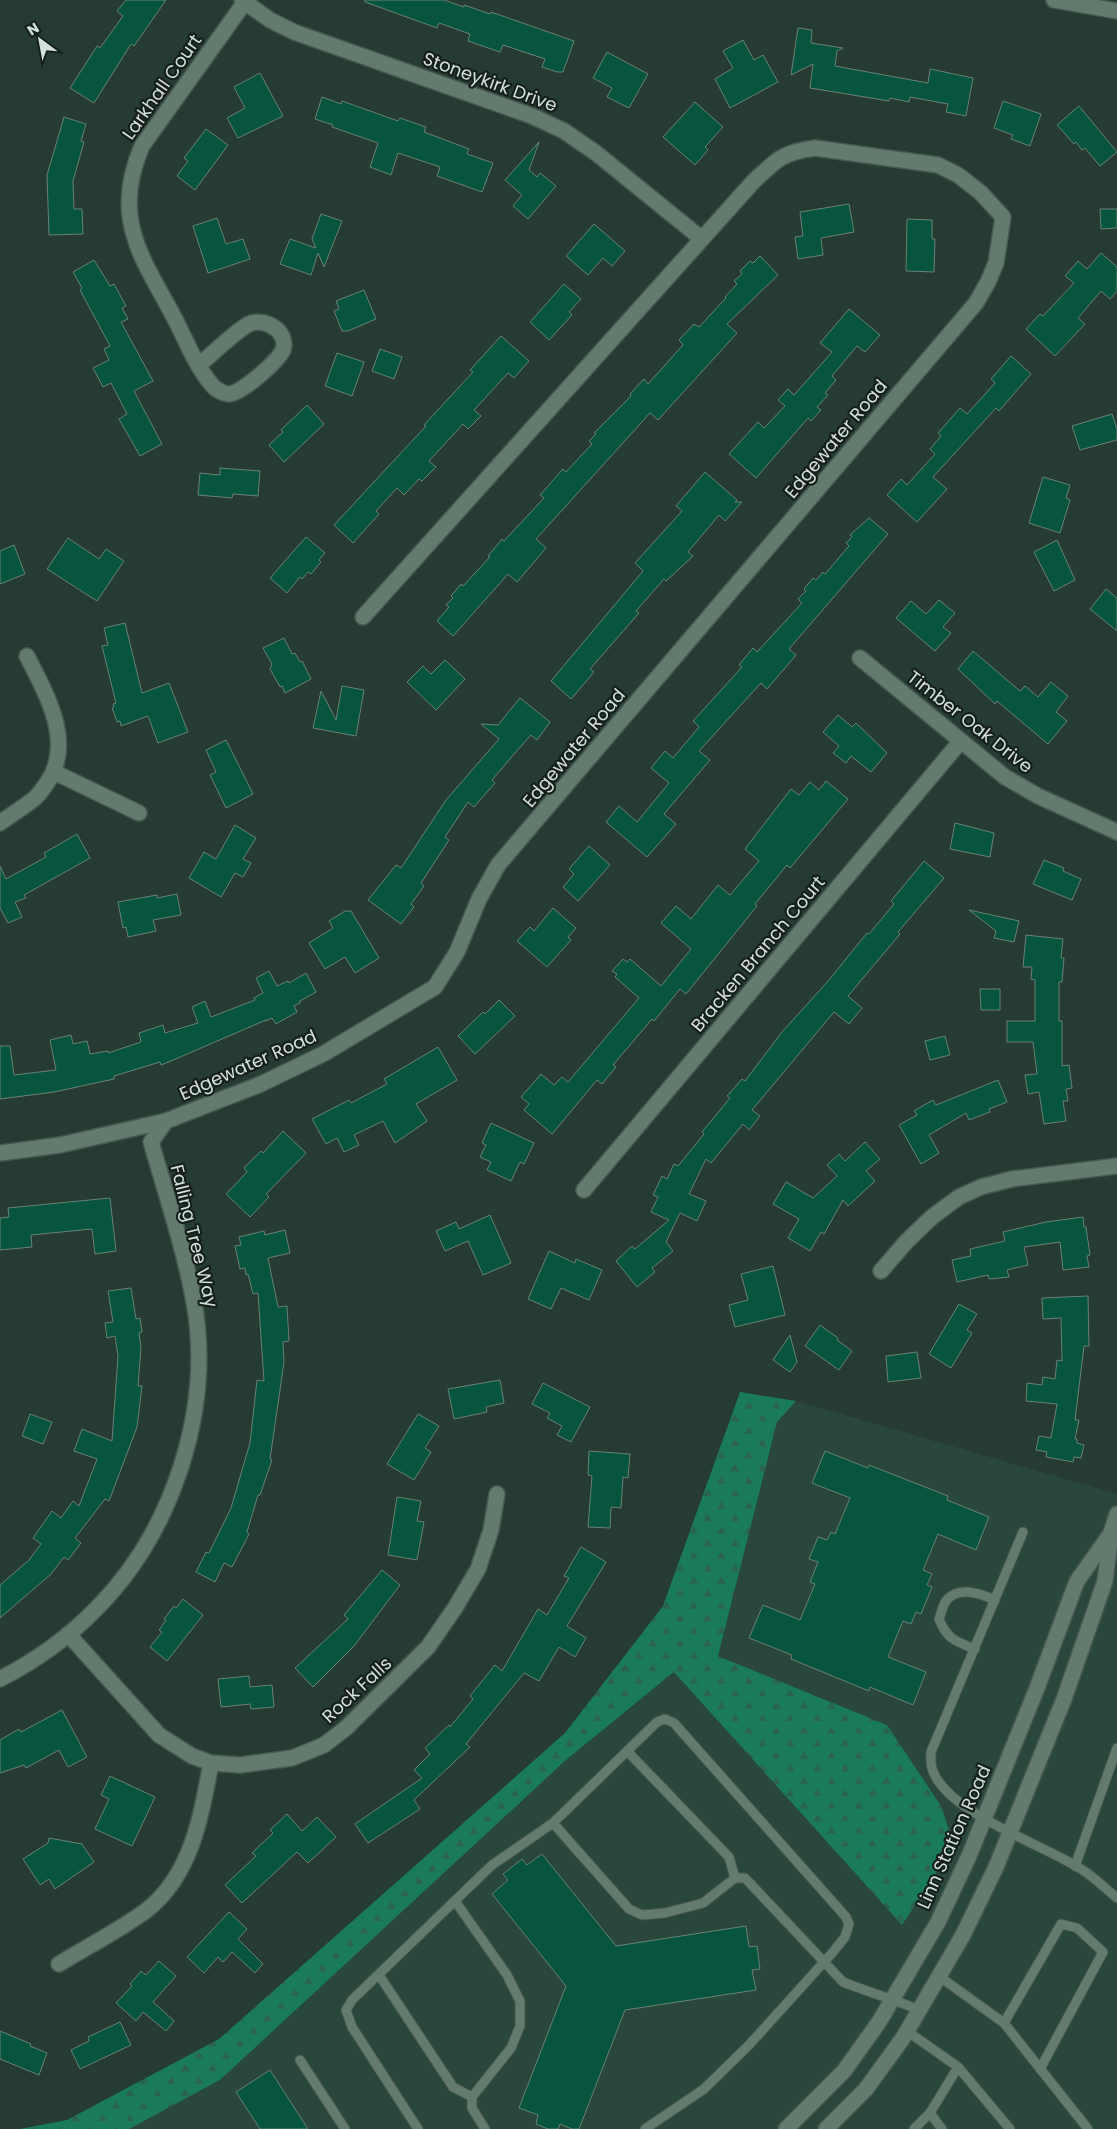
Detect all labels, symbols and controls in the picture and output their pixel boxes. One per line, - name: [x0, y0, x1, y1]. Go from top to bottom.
- north arrow: [15, 15, 65, 65]
- text: N: [23, 18, 43, 40]
- street label: Larkhall Court: [116, 29, 207, 144]
- street label: Stoneykirk Drive: [420, 46, 561, 117]
- street label: Edgewater Road: [779, 374, 893, 503]
- street label: Timber Oak Drive: [902, 665, 1038, 779]
- street label: Edgewater Road: [517, 683, 631, 812]
- street label: Bracken Branch Court: [685, 870, 830, 1037]
- street label: Edgewater Road: [175, 1023, 320, 1106]
- street label: Falling Tree Way: [165, 1162, 224, 1310]
- street label: Rock Falls: [316, 1651, 397, 1728]
- street label: Linn Station Road: [911, 1761, 996, 1913]

